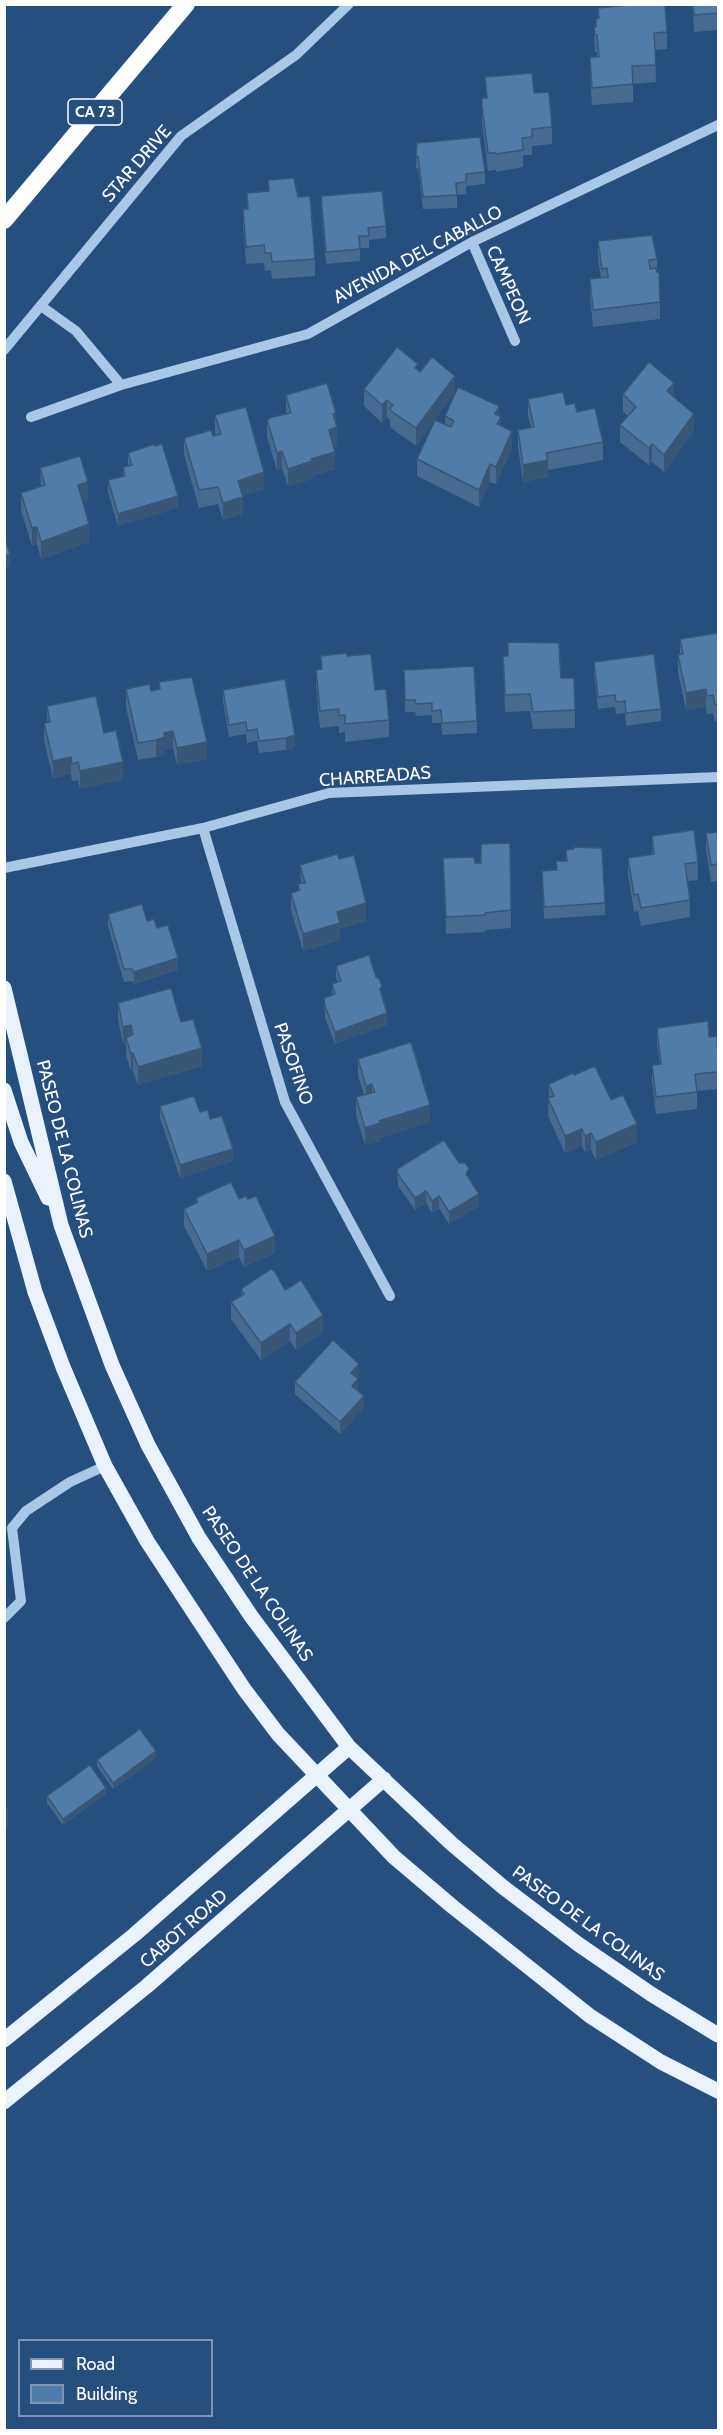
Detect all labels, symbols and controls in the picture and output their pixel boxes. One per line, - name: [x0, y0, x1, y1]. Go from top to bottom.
- road number: CA 73: [68, 99, 122, 125]
- street label: STAR DRIVE: [98, 121, 176, 207]
- street label: AVENIDA DEL CABALLO: [330, 201, 506, 309]
- street label: CAMPEON: [481, 243, 535, 327]
- street label: CHARREADAS: [318, 762, 432, 792]
- street label: PASOFINO: [269, 1020, 317, 1108]
- street label: PASEO DE LA COLINAS: [31, 1058, 97, 1240]
- street label: PASEO DE LA COLINAS: [197, 1502, 317, 1666]
- street label: PASEO DE LA COLINAS: [508, 1862, 668, 1986]
- street label: CABOT ROAD: [136, 1885, 232, 1973]
- legend: [18, 2339, 213, 2417]
- text: Road: [76, 2353, 115, 2375]
- text: Building: [76, 2383, 137, 2405]

